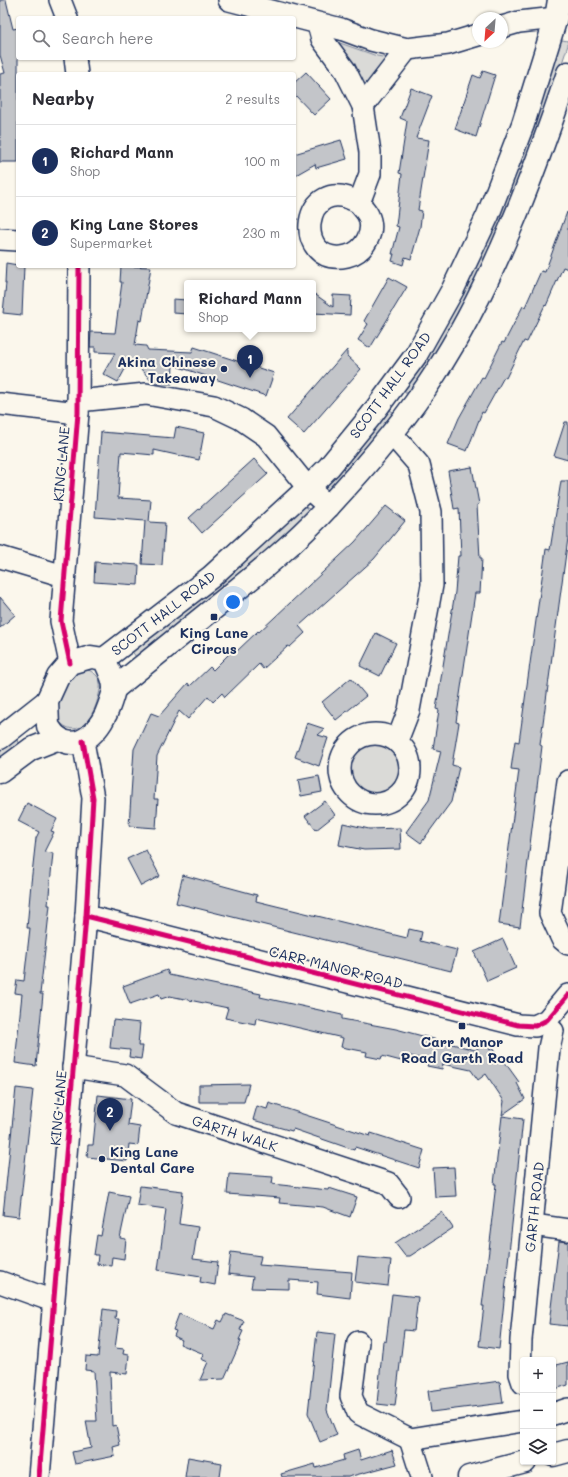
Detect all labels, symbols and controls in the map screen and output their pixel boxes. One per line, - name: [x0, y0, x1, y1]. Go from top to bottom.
- north arrow: [472, 12, 508, 48]
- search box: [16, 16, 296, 60]
- icon: search: [30, 27, 52, 49]
- text: Search here: [62, 28, 153, 48]
- text: Nearby: [32, 87, 94, 109]
- text: 2 results: [225, 90, 280, 107]
- text: Richard Mann: [70, 142, 174, 162]
- text: 1: [42, 152, 48, 169]
- text: 100 m: [244, 152, 280, 169]
- text: Shop: [70, 162, 100, 179]
- text: King Lane Stores: [70, 214, 198, 234]
- text: 2: [41, 224, 49, 241]
- text: 230 m: [243, 224, 280, 241]
- text: Supermarket: [70, 234, 153, 251]
- popup: [184, 280, 316, 332]
- text: Richard Mann: [198, 288, 302, 308]
- text: Shop: [198, 308, 229, 325]
- street label: SCOTT HALL ROAD: [345, 328, 435, 442]
- pin: 1: [237, 345, 263, 378]
- place label: Akina Chinese Takeaway: [117, 352, 216, 387]
- marker: Akina Chinese Takeaway: [219, 364, 229, 374]
- street label: KING LANE: [48, 426, 74, 502]
- street label: SCOTT HALL ROAD: [107, 566, 219, 660]
- your location: [223, 592, 243, 612]
- marker: King Lane Circus: [209, 612, 219, 622]
- place label: King Lane Circus: [180, 623, 248, 658]
- street label: CARR MANOR ROAD: [267, 941, 405, 993]
- marker: Carr Manor Road Garth Road: [457, 1021, 467, 1031]
- place label: Carr Manor Road Garth Road: [401, 1032, 523, 1067]
- street label: KING LANE: [45, 1070, 71, 1146]
- pin: 2: [97, 1098, 123, 1131]
- street label: GARTH WALK: [190, 1110, 281, 1156]
- place label: King Lane Dental Care: [110, 1142, 195, 1177]
- marker: King Lane Dental Care: [97, 1154, 107, 1164]
- street label: GARTH ROAD: [520, 1161, 548, 1253]
- map controls: [520, 1357, 556, 1465]
- button: +: [520, 1357, 556, 1393]
- button: −: [520, 1393, 556, 1429]
- button: layers: [520, 1429, 556, 1465]

